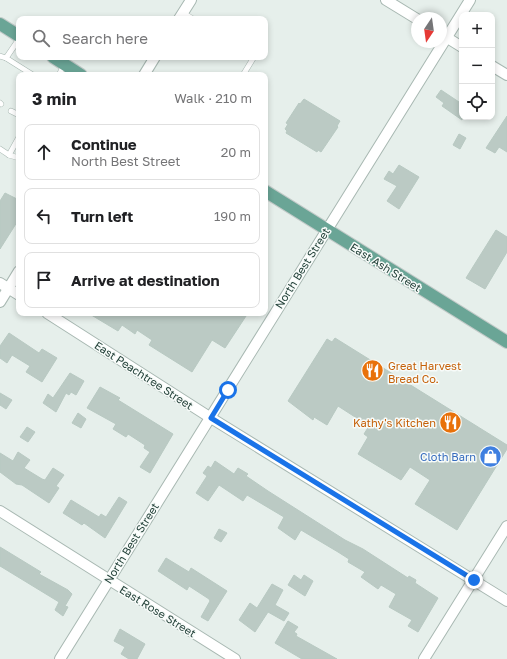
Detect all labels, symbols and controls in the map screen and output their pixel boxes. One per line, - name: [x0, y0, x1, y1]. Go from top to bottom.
- north arrow: [411, 12, 447, 48]
- map controls: [459, 12, 495, 120]
- button: +: [459, 12, 495, 48]
- search box: [16, 16, 268, 60]
- icon: search: [30, 27, 52, 49]
- text: Search here: [62, 29, 148, 47]
- button: −: [459, 48, 495, 84]
- button: locate: [459, 84, 495, 120]
- text: 3 min: [32, 88, 76, 109]
- text: Walk · 210 m: [174, 90, 252, 106]
- text: Continue: [71, 135, 137, 153]
- icon: ahead: [33, 141, 55, 163]
- text: 20 m: [221, 144, 251, 160]
- text: North Best Street: [71, 153, 181, 169]
- icon: left: [33, 205, 55, 227]
- text: Turn left: [71, 207, 133, 225]
- text: 190 m: [214, 208, 251, 224]
- street label: North Best Street: [272, 225, 332, 311]
- street label: East Ash Street: [348, 240, 424, 294]
- icon: arrive: [33, 269, 55, 291]
- text: Arrive at destination: [71, 271, 220, 289]
- street label: East Peachtree Street: [92, 338, 196, 412]
- restaurant icon: Great Harvest Bread Co.: [359, 358, 385, 384]
- place label: Great Harvest Bread Co.: [388, 359, 461, 385]
- route start: [219, 381, 237, 399]
- restaurant icon: Kathy's Kitchen: [438, 409, 464, 435]
- place label: Kathy's Kitchen: [353, 416, 436, 429]
- shop icon: Cloth Barn: [478, 443, 504, 469]
- place label: Cloth Barn: [420, 450, 476, 463]
- street label: North Best Street: [101, 500, 161, 586]
- route end: [465, 571, 483, 589]
- street label: East Rose Street: [118, 582, 198, 640]

